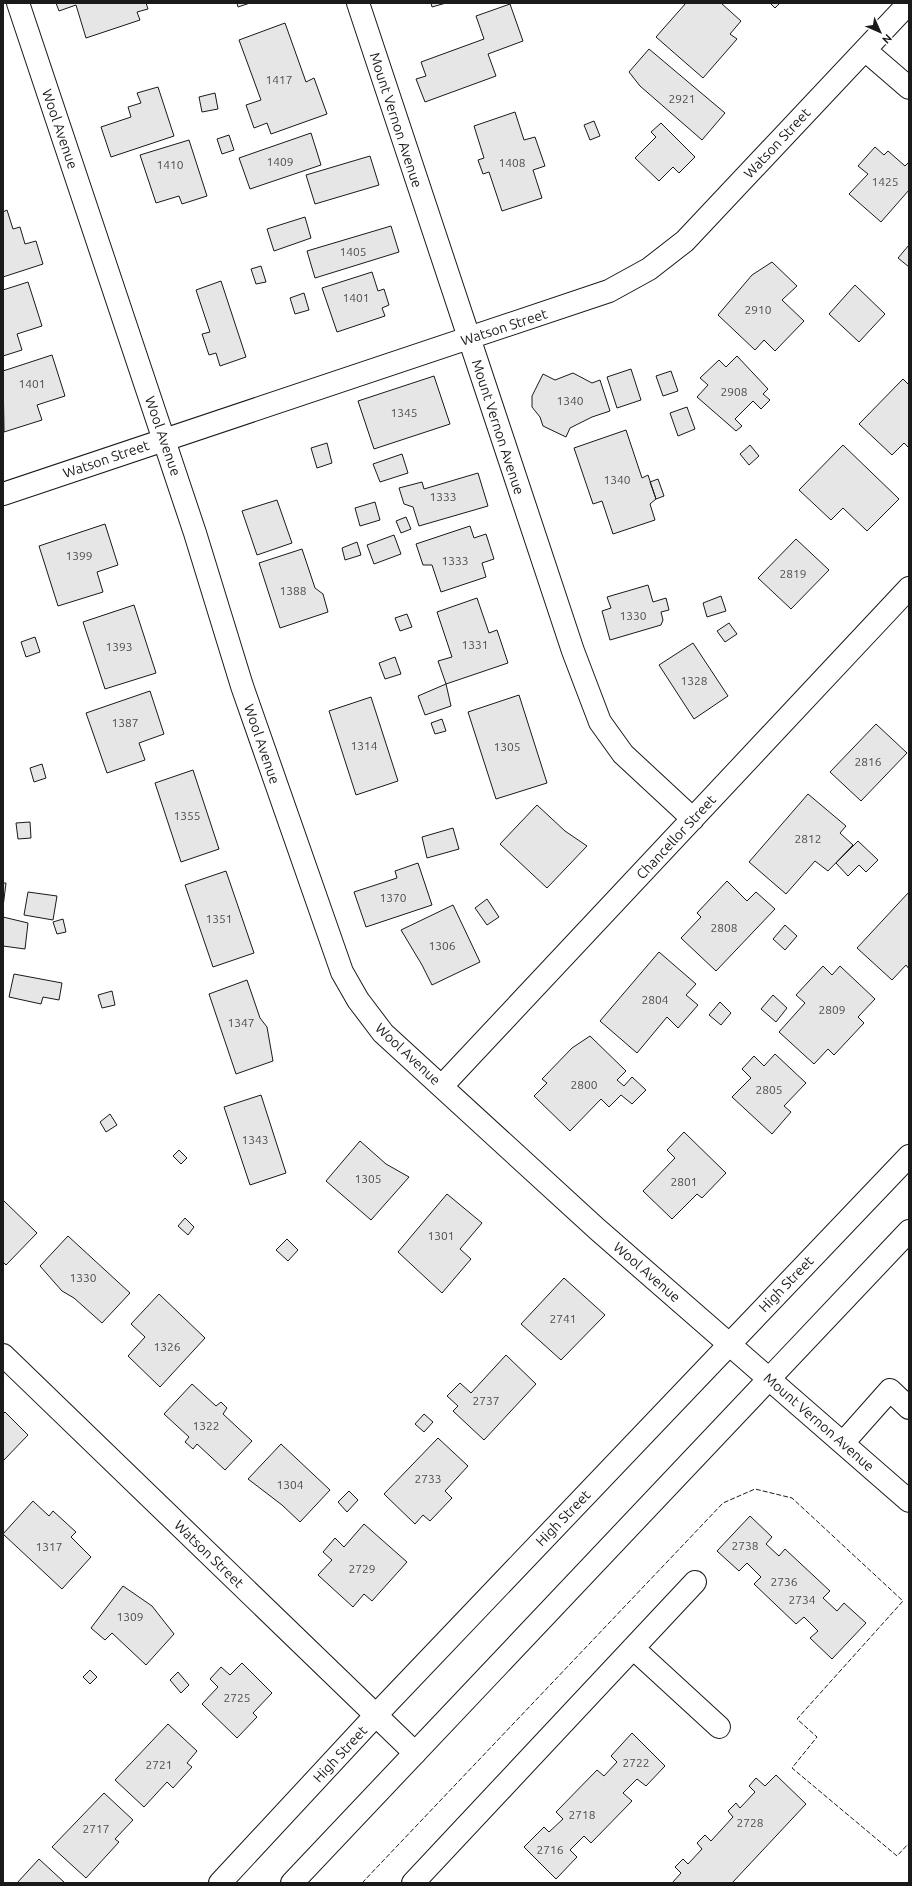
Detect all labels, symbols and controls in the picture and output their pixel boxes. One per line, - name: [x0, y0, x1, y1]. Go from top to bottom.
- north arrow: [860, 12, 900, 52]
- text: N: [880, 32, 894, 46]
- street label: Mount Vernon Avenue: [367, 50, 425, 190]
- house number: 1417: [265, 73, 293, 86]
- street label: Wool Avenue: [39, 87, 81, 171]
- house number: 2921: [668, 92, 696, 105]
- street label: Watson Street: [740, 104, 814, 181]
- house number: 1409: [266, 155, 294, 168]
- house number: 1408: [498, 156, 526, 169]
- house number: 1410: [156, 158, 184, 171]
- house number: 1425: [871, 175, 899, 188]
- house number: 1405: [339, 245, 367, 258]
- house number: 1401: [342, 291, 370, 304]
- house number: 2910: [744, 303, 772, 316]
- street label: Watson Street: [459, 305, 550, 349]
- street label: Mount Vernon Avenue: [469, 357, 527, 497]
- house number: 1401: [18, 377, 46, 390]
- house number: 2908: [720, 385, 748, 398]
- street label: Wool Avenue: [142, 394, 184, 478]
- house number: 1340: [556, 394, 584, 407]
- house number: 1345: [390, 406, 418, 419]
- street label: Watson Street: [61, 437, 152, 481]
- house number: 1340: [603, 473, 631, 486]
- house number: 1333: [429, 490, 457, 503]
- house number: 1399: [65, 549, 93, 562]
- house number: 1333: [441, 554, 469, 567]
- house number: 2819: [779, 567, 807, 580]
- house number: 1388: [279, 584, 307, 597]
- house number: 1330: [619, 609, 647, 622]
- house number: 1331: [461, 638, 489, 651]
- house number: 1393: [105, 640, 133, 653]
- house number: 1328: [680, 674, 708, 687]
- street label: Wool Avenue: [241, 702, 283, 786]
- house number: 1387: [111, 716, 139, 729]
- house number: 1314: [350, 739, 378, 752]
- house number: 1305: [493, 740, 521, 753]
- house number: 2816: [854, 755, 882, 768]
- street label: Chancellor Street: [633, 791, 719, 882]
- house number: 1355: [173, 809, 201, 822]
- house number: 2812: [794, 832, 822, 845]
- house number: 1370: [379, 891, 407, 904]
- house number: 1351: [205, 912, 233, 925]
- house number: 2808: [710, 921, 738, 934]
- house number: 1306: [428, 939, 456, 952]
- house number: 2804: [641, 993, 669, 1006]
- house number: 2809: [818, 1003, 846, 1016]
- house number: 1347: [227, 1016, 255, 1029]
- street label: Wool Avenue: [372, 1020, 444, 1088]
- house number: 2800: [570, 1078, 598, 1091]
- house number: 2805: [755, 1083, 783, 1096]
- house number: 1343: [241, 1133, 269, 1146]
- house number: 1305: [354, 1172, 382, 1185]
- house number: 2801: [670, 1175, 698, 1188]
- house number: 1301: [427, 1229, 455, 1242]
- street label: Wool Avenue: [610, 1239, 684, 1305]
- street label: High Street: [755, 1252, 817, 1315]
- house number: 1330: [69, 1271, 97, 1284]
- house number: 2741: [549, 1312, 577, 1325]
- house number: 1326: [153, 1340, 181, 1353]
- street label: Mount Vernon Avenue: [761, 1370, 877, 1474]
- house number: 2737: [472, 1394, 500, 1407]
- house number: 1322: [192, 1419, 220, 1432]
- house number: 2733: [414, 1472, 442, 1485]
- house number: 1304: [276, 1478, 304, 1491]
- street label: High Street: [532, 1486, 594, 1549]
- street label: Watson Street: [171, 1517, 247, 1591]
- house number: 2738: [731, 1539, 759, 1552]
- house number: 1317: [35, 1540, 63, 1553]
- house number: 2729: [348, 1562, 376, 1575]
- house number: 2736: [770, 1575, 798, 1588]
- house number: 2734: [788, 1593, 816, 1606]
- house number: 1309: [116, 1610, 144, 1623]
- house number: 2725: [223, 1691, 251, 1704]
- street label: High Street: [310, 1722, 371, 1786]
- house number: 2722: [622, 1756, 650, 1769]
- house number: 2721: [145, 1758, 173, 1771]
- house number: 2718: [568, 1808, 596, 1821]
- house number: 2728: [736, 1816, 764, 1829]
- house number: 2717: [82, 1822, 110, 1835]
- house number: 2716: [536, 1843, 564, 1856]

